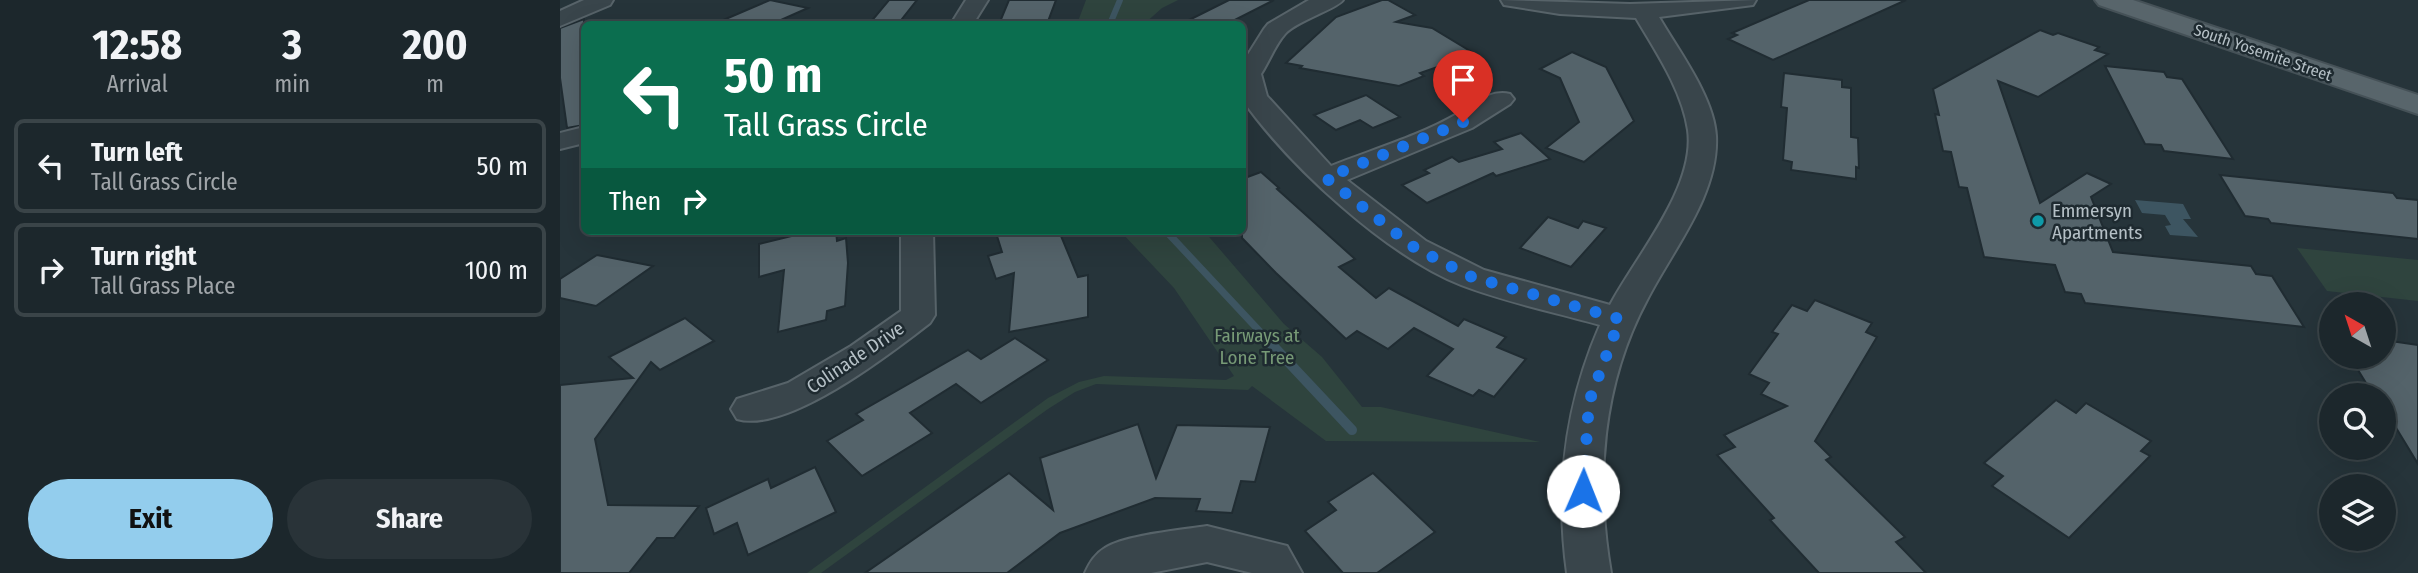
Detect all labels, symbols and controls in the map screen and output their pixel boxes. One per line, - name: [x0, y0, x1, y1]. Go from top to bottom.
- text: 12:58: [92, 20, 182, 70]
- text: 3: [282, 20, 302, 70]
- text: 200: [402, 20, 468, 70]
- street label: South Yosemite Street: [2191, 20, 2335, 85]
- text: 50 m: [724, 46, 822, 105]
- icon: left: [609, 49, 700, 140]
- pin: [1433, 50, 1493, 122]
- icon: arrive: [1444, 61, 1482, 99]
- text: Arrival: [107, 70, 168, 98]
- text: min: [275, 70, 310, 98]
- text: m: [426, 70, 444, 98]
- text: Tall Grass Circle: [724, 106, 928, 144]
- text: Turn left: [91, 137, 183, 168]
- icon: left: [32, 147, 70, 185]
- text: 50 m: [476, 151, 528, 182]
- text: Tall Grass Circle: [91, 168, 238, 196]
- icon: right: [675, 182, 713, 220]
- text: Then: [609, 186, 661, 217]
- place label: Emmersyn Apartments: [2052, 199, 2142, 244]
- marker: Emmersyn Apartments: [2030, 213, 2046, 229]
- text: Turn right: [91, 241, 197, 272]
- icon: right: [32, 251, 70, 289]
- text: 100 m: [465, 255, 528, 286]
- text: Tall Grass Place: [91, 272, 235, 300]
- north arrow: [2319, 292, 2396, 369]
- map controls: [2319, 292, 2396, 551]
- street label: Colinade Drive: [802, 316, 908, 398]
- park label: Fairways at Lone Tree: [1214, 324, 1301, 369]
- button: search: [2319, 383, 2396, 460]
- position arrow: [1546, 454, 1620, 528]
- button: layers: [2319, 474, 2396, 551]
- button: Exit: [28, 479, 273, 559]
- button: Share: [287, 479, 532, 559]

